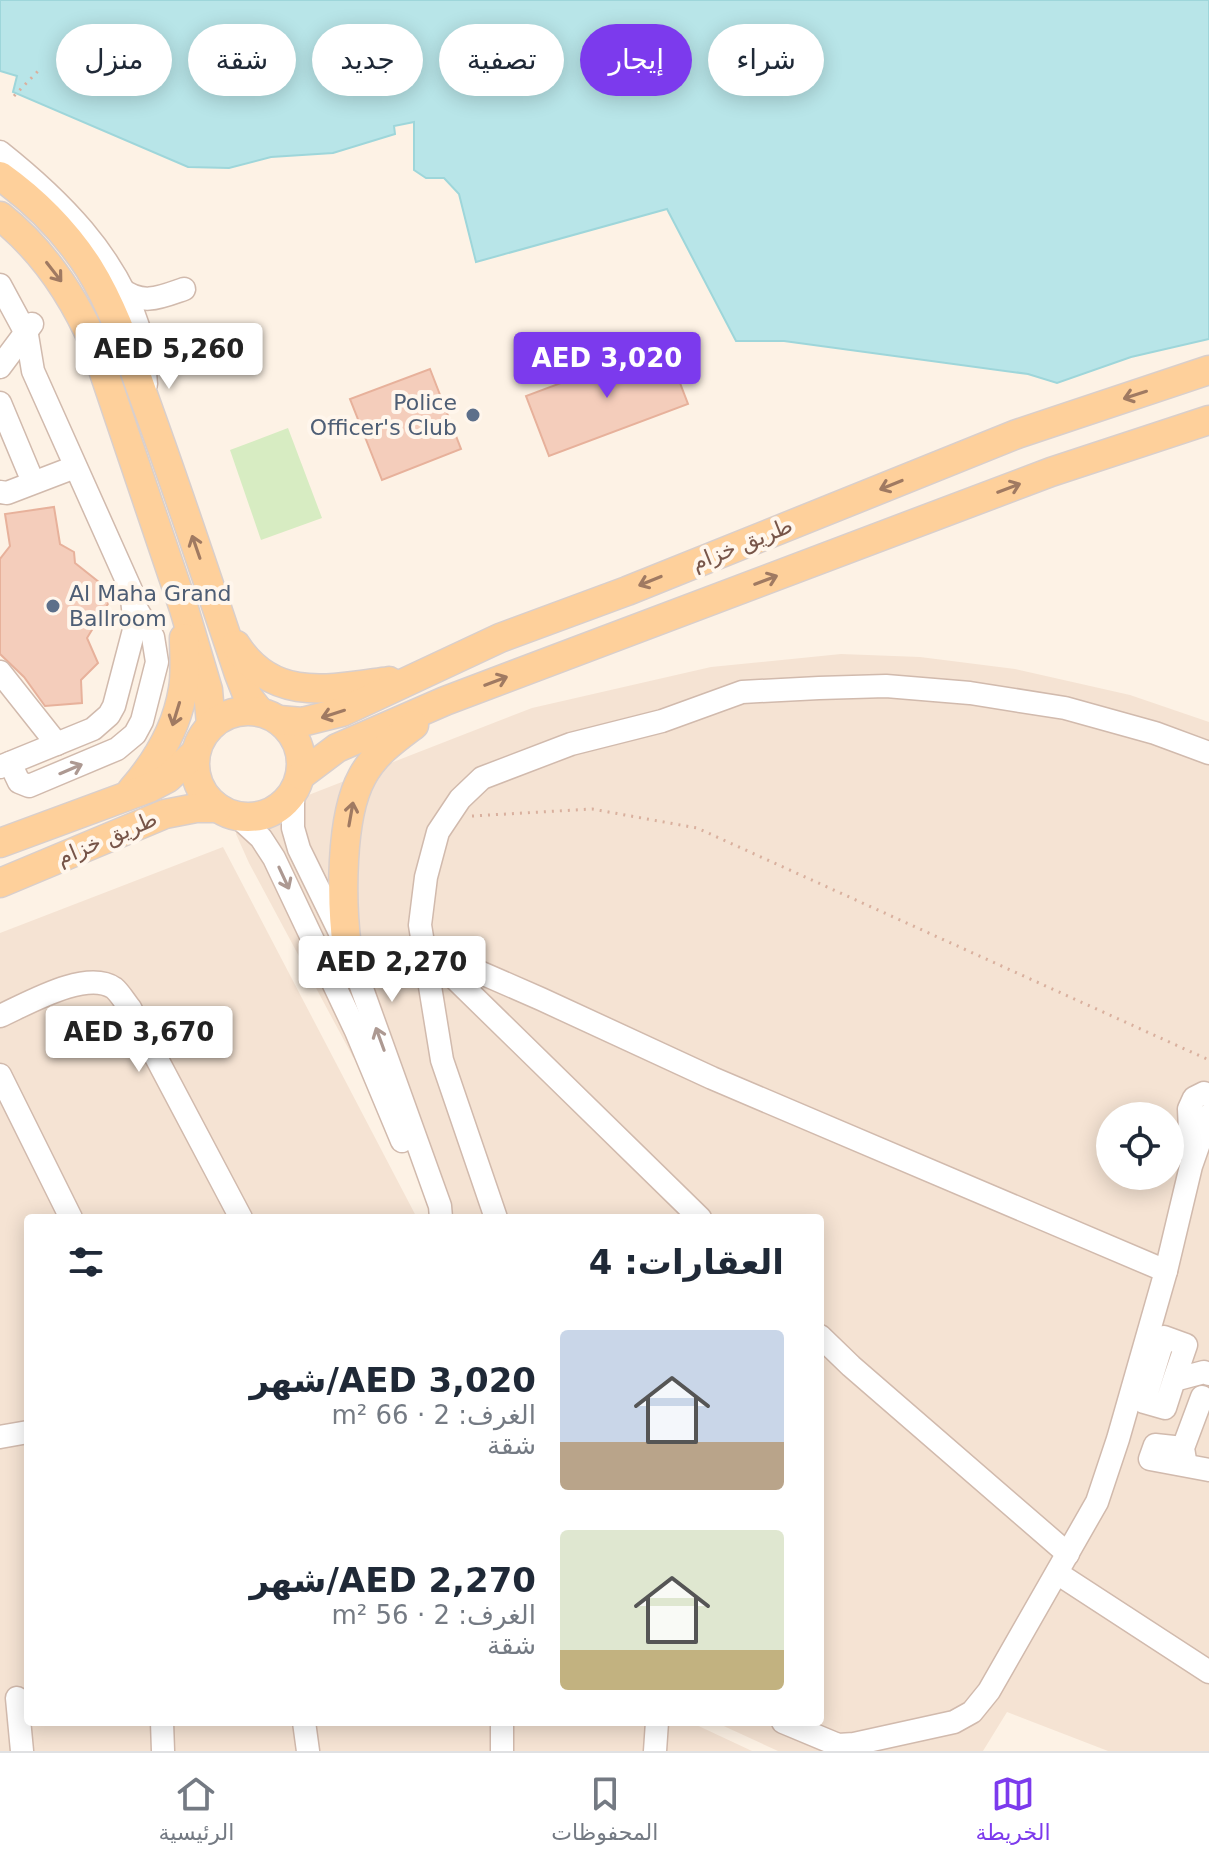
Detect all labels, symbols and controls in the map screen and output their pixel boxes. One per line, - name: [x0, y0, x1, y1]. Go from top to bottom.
- chip: منزل: [56, 24, 172, 96]
- chip: شقة: [188, 24, 296, 96]
- chip: جديد: [312, 24, 423, 96]
- chip: تصفية: [439, 24, 564, 96]
- chip: إيجار: [580, 24, 692, 96]
- chip: شراء: [708, 24, 824, 96]
- one-way arrow: [45, 261, 63, 282]
- pin: AED 5,260: [77, 323, 261, 391]
- pin: AED 3,020: [515, 332, 699, 400]
- text: AED 5,260: [94, 334, 244, 364]
- text: AED 3,020: [532, 343, 682, 373]
- one-way arrow: [1123, 388, 1148, 403]
- place label: Police Officer's Club: [310, 390, 457, 440]
- marker: Police Officer's Club: [464, 406, 482, 424]
- one-way arrow: [879, 478, 904, 493]
- one-way arrow: [996, 480, 1021, 494]
- street label: طريق خزام: [688, 512, 796, 576]
- one-way arrow: [187, 535, 202, 560]
- one-way arrow: [753, 572, 778, 586]
- one-way arrow: [638, 575, 663, 590]
- place label: Al Maha Grand Ballroom: [69, 581, 232, 631]
- marker: Al Maha Grand Ballroom: [44, 597, 62, 615]
- one-way arrow: [483, 673, 508, 688]
- one-way arrow: [168, 701, 183, 726]
- one-way arrow: [321, 708, 346, 723]
- one-way arrow: [58, 760, 83, 775]
- one-way arrow: [345, 802, 360, 827]
- street label: طريق خزام: [53, 806, 161, 871]
- one-way arrow: [277, 866, 292, 890]
- pin: AED 2,270: [300, 936, 484, 1004]
- text: AED 2,270: [317, 947, 467, 977]
- pin: AED 3,670: [47, 1006, 231, 1074]
- text: AED 3,670: [64, 1017, 214, 1047]
- one-way arrow: [372, 1027, 386, 1051]
- map controls: [1096, 1102, 1184, 1190]
- button: locate: [1096, 1102, 1184, 1190]
- icon: filters: [64, 1240, 108, 1284]
- text: العقارات: 4: [589, 1242, 784, 1282]
- text: AED 3,020/شهر: [249, 1360, 536, 1400]
- icon: home: [624, 1362, 720, 1458]
- text: الغرف: 2 · 66 m²: [332, 1400, 536, 1430]
- text: شقة: [487, 1430, 536, 1460]
- text: AED 2,270/شهر: [249, 1560, 536, 1600]
- icon: home: [624, 1562, 720, 1658]
- text: الغرف: 2 · 56 m²: [332, 1600, 536, 1630]
- text: شقة: [487, 1630, 536, 1660]
- tab: الرئيسية: [159, 1772, 234, 1845]
- tab: المحفوظات: [551, 1772, 658, 1845]
- tab: الخريطة: [975, 1772, 1051, 1845]

